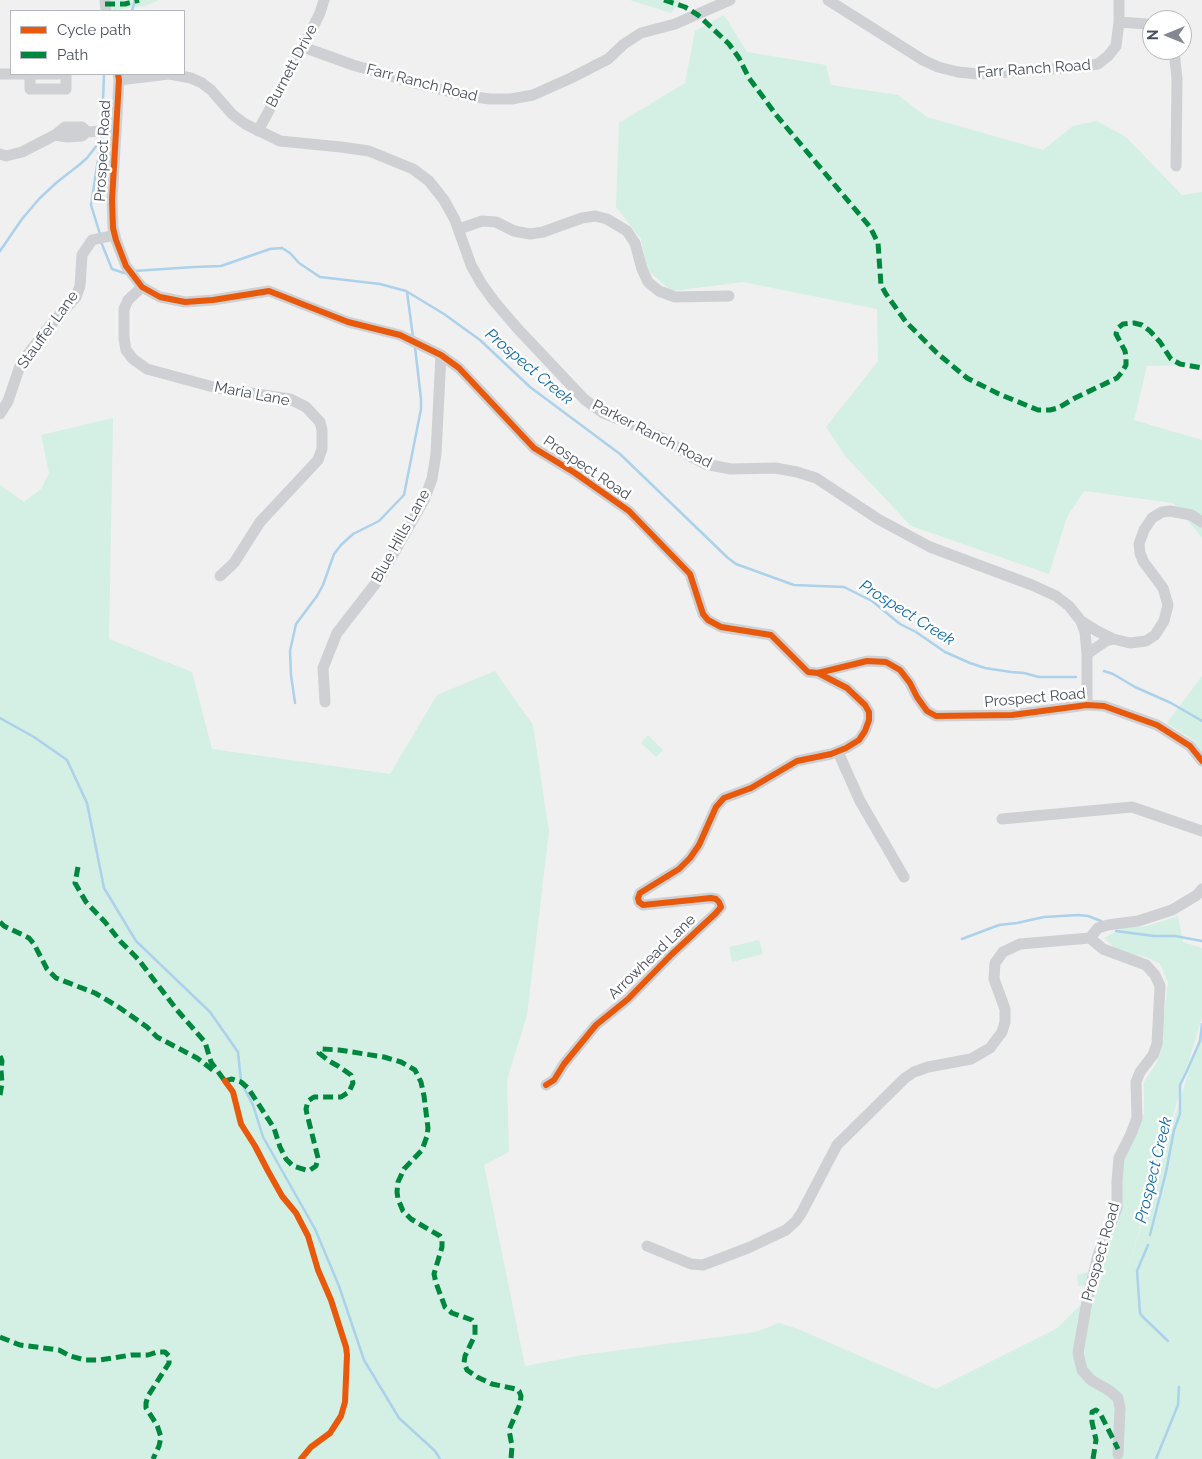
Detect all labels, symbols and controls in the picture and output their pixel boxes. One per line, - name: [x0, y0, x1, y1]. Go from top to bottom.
- legend: [10, 10, 185, 75]
- north arrow: [1142, 10, 1192, 60]
- text: Cycle path: [57, 21, 131, 39]
- street label: Burnett Drive: [263, 21, 321, 111]
- text: N: [1145, 30, 1161, 40]
- text: Path: [57, 46, 88, 64]
- street label: Farr Ranch Road: [977, 56, 1091, 82]
- street label: Farr Ranch Road: [365, 61, 479, 105]
- street label: Prospect Road: [91, 100, 115, 202]
- street label: Stauffer Lane: [14, 288, 82, 372]
- water label: Prospect Creek: [481, 325, 577, 409]
- street label: Maria Lane: [213, 378, 291, 410]
- street label: Parker Ranch Road: [589, 396, 715, 472]
- street label: Prospect Road: [540, 432, 634, 504]
- street label: Blue Hills Lane: [368, 486, 434, 586]
- water label: Prospect Creek: [856, 576, 958, 650]
- street label: Prospect Road: [984, 685, 1086, 711]
- street label: Arrowhead Lane: [605, 911, 699, 1003]
- water label: Prospect Creek: [1132, 1115, 1176, 1225]
- street label: Prospect Road: [1078, 1201, 1124, 1303]

